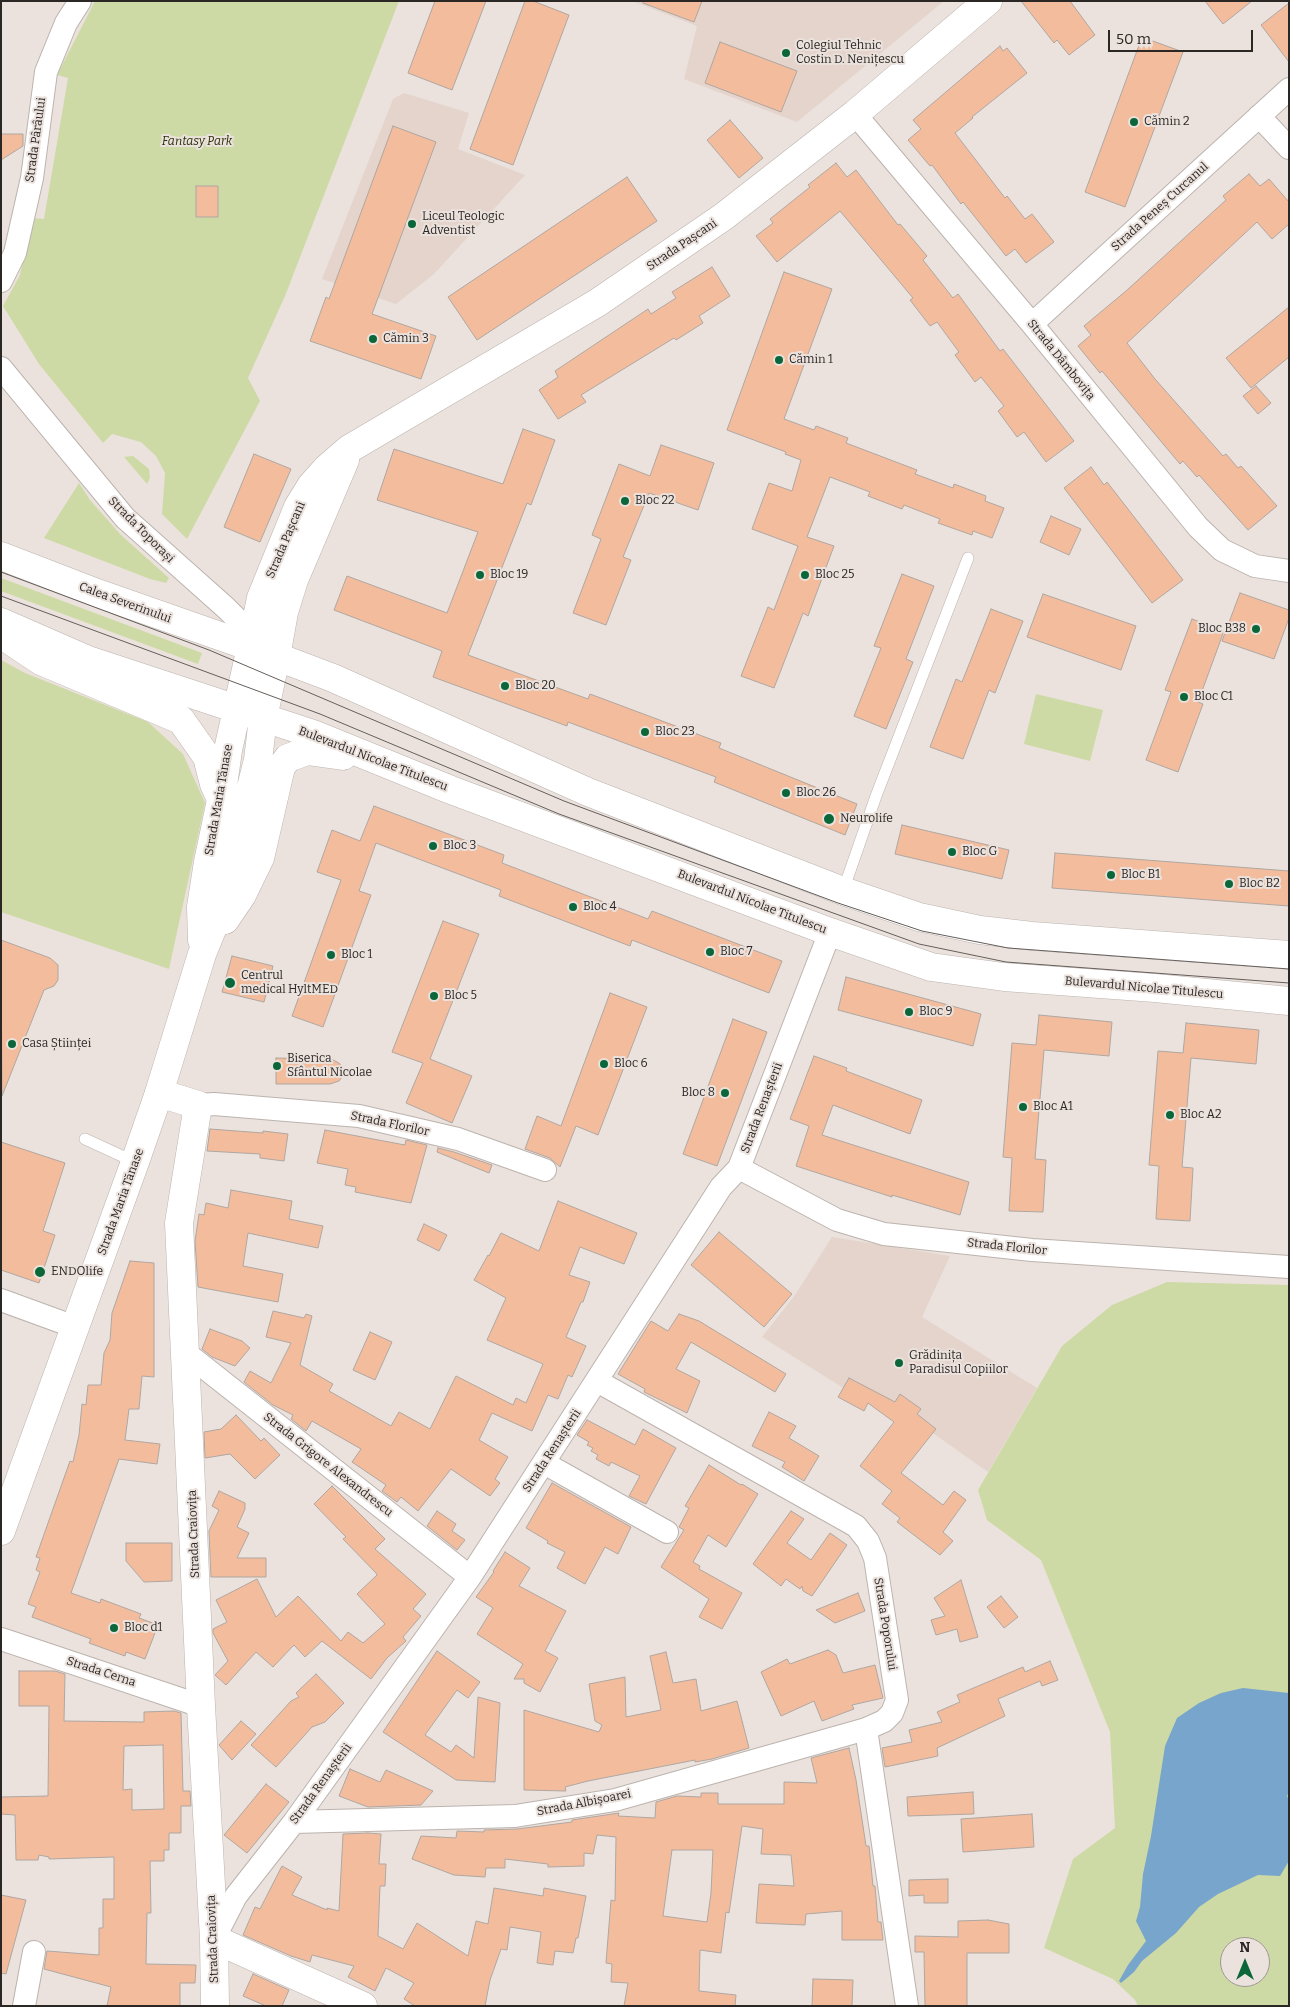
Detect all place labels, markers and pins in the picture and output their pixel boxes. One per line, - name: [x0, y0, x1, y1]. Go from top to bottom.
- place label: Colegiul Tehnic Costin D. Nenițescu: [796, 39, 904, 67]
- marker: Colegiul Tehnic Costin D. Nenițescu: [780, 47, 792, 59]
- place label: Cămin 2: [1144, 115, 1190, 129]
- marker: Cămin 2: [1128, 116, 1140, 128]
- place label: Liceul Teologic Adventist: [422, 210, 504, 238]
- marker: Liceul Teologic Adventist: [406, 218, 418, 230]
- place label: Cămin 3: [383, 332, 429, 346]
- marker: Cămin 3: [367, 333, 379, 345]
- place label: Cămin 1: [789, 353, 833, 367]
- marker: Cămin 1: [773, 354, 785, 366]
- place label: Bloc 22: [635, 494, 675, 508]
- marker: Bloc 22: [619, 495, 631, 507]
- place label: Bloc 19: [490, 568, 528, 582]
- place label: Bloc 25: [815, 568, 854, 582]
- marker: Bloc 19: [474, 569, 486, 581]
- marker: Bloc 25: [799, 569, 811, 581]
- place label: Bloc B38: [1198, 622, 1246, 636]
- marker: Bloc B38: [1250, 623, 1262, 635]
- place label: Bloc 20: [515, 679, 556, 693]
- marker: Bloc 20: [499, 680, 511, 692]
- place label: Bloc C1: [1194, 690, 1233, 704]
- marker: Bloc C1: [1178, 691, 1190, 703]
- place label: Bloc 23: [655, 725, 695, 739]
- marker: Bloc 23: [639, 726, 651, 738]
- place label: Bloc 26: [796, 786, 836, 800]
- marker: Bloc 26: [780, 787, 792, 799]
- marker: Neurolife: [822, 812, 836, 826]
- place label: Neurolife: [840, 812, 893, 826]
- place label: Bloc 3: [443, 839, 476, 853]
- marker: Bloc 3: [427, 840, 439, 852]
- place label: Bloc G: [962, 845, 997, 859]
- marker: Bloc G: [946, 846, 958, 858]
- place label: Bloc B1: [1121, 868, 1160, 882]
- marker: Bloc B1: [1105, 869, 1117, 881]
- place label: Bloc B2: [1239, 877, 1280, 891]
- marker: Bloc B2: [1223, 878, 1235, 890]
- place label: Bloc 4: [583, 900, 616, 914]
- marker: Bloc 4: [567, 901, 579, 913]
- place label: Bloc 7: [720, 945, 753, 959]
- marker: Bloc 7: [704, 946, 716, 958]
- place label: Bloc 1: [341, 948, 372, 962]
- marker: Bloc 1: [325, 949, 337, 961]
- place label: Centrul medical HyltMED: [241, 969, 338, 997]
- marker: Centrul medical HyltMED: [223, 976, 237, 990]
- place label: Bloc 5: [444, 989, 477, 1003]
- marker: Bloc 5: [428, 990, 440, 1002]
- place label: Bloc 9: [919, 1005, 953, 1019]
- marker: Bloc 9: [903, 1006, 915, 1018]
- place label: Casa Științei: [22, 1037, 91, 1051]
- marker: Casa Științei: [6, 1038, 18, 1050]
- place label: Biserica Sfântul Nicolae: [287, 1052, 372, 1080]
- place label: Bloc 6: [614, 1057, 648, 1071]
- marker: Bloc 6: [598, 1058, 610, 1070]
- marker: Biserica Sfântul Nicolae: [271, 1060, 283, 1072]
- place label: Bloc 8: [681, 1086, 715, 1100]
- marker: Bloc 8: [719, 1087, 731, 1099]
- place label: Bloc A1: [1033, 1100, 1073, 1114]
- marker: Bloc A1: [1017, 1101, 1029, 1113]
- place label: Bloc A2: [1180, 1108, 1222, 1122]
- marker: Bloc A2: [1164, 1109, 1176, 1121]
- marker: ENDOlife: [33, 1265, 47, 1279]
- place label: ENDOlife: [51, 1265, 103, 1279]
- place label: Grădinița Paradisul Copiilor: [909, 1349, 1008, 1377]
- marker: Grădinița Paradisul Copiilor: [893, 1357, 905, 1369]
- place label: Bloc d1: [124, 1621, 162, 1635]
- marker: Bloc d1: [108, 1622, 120, 1634]

